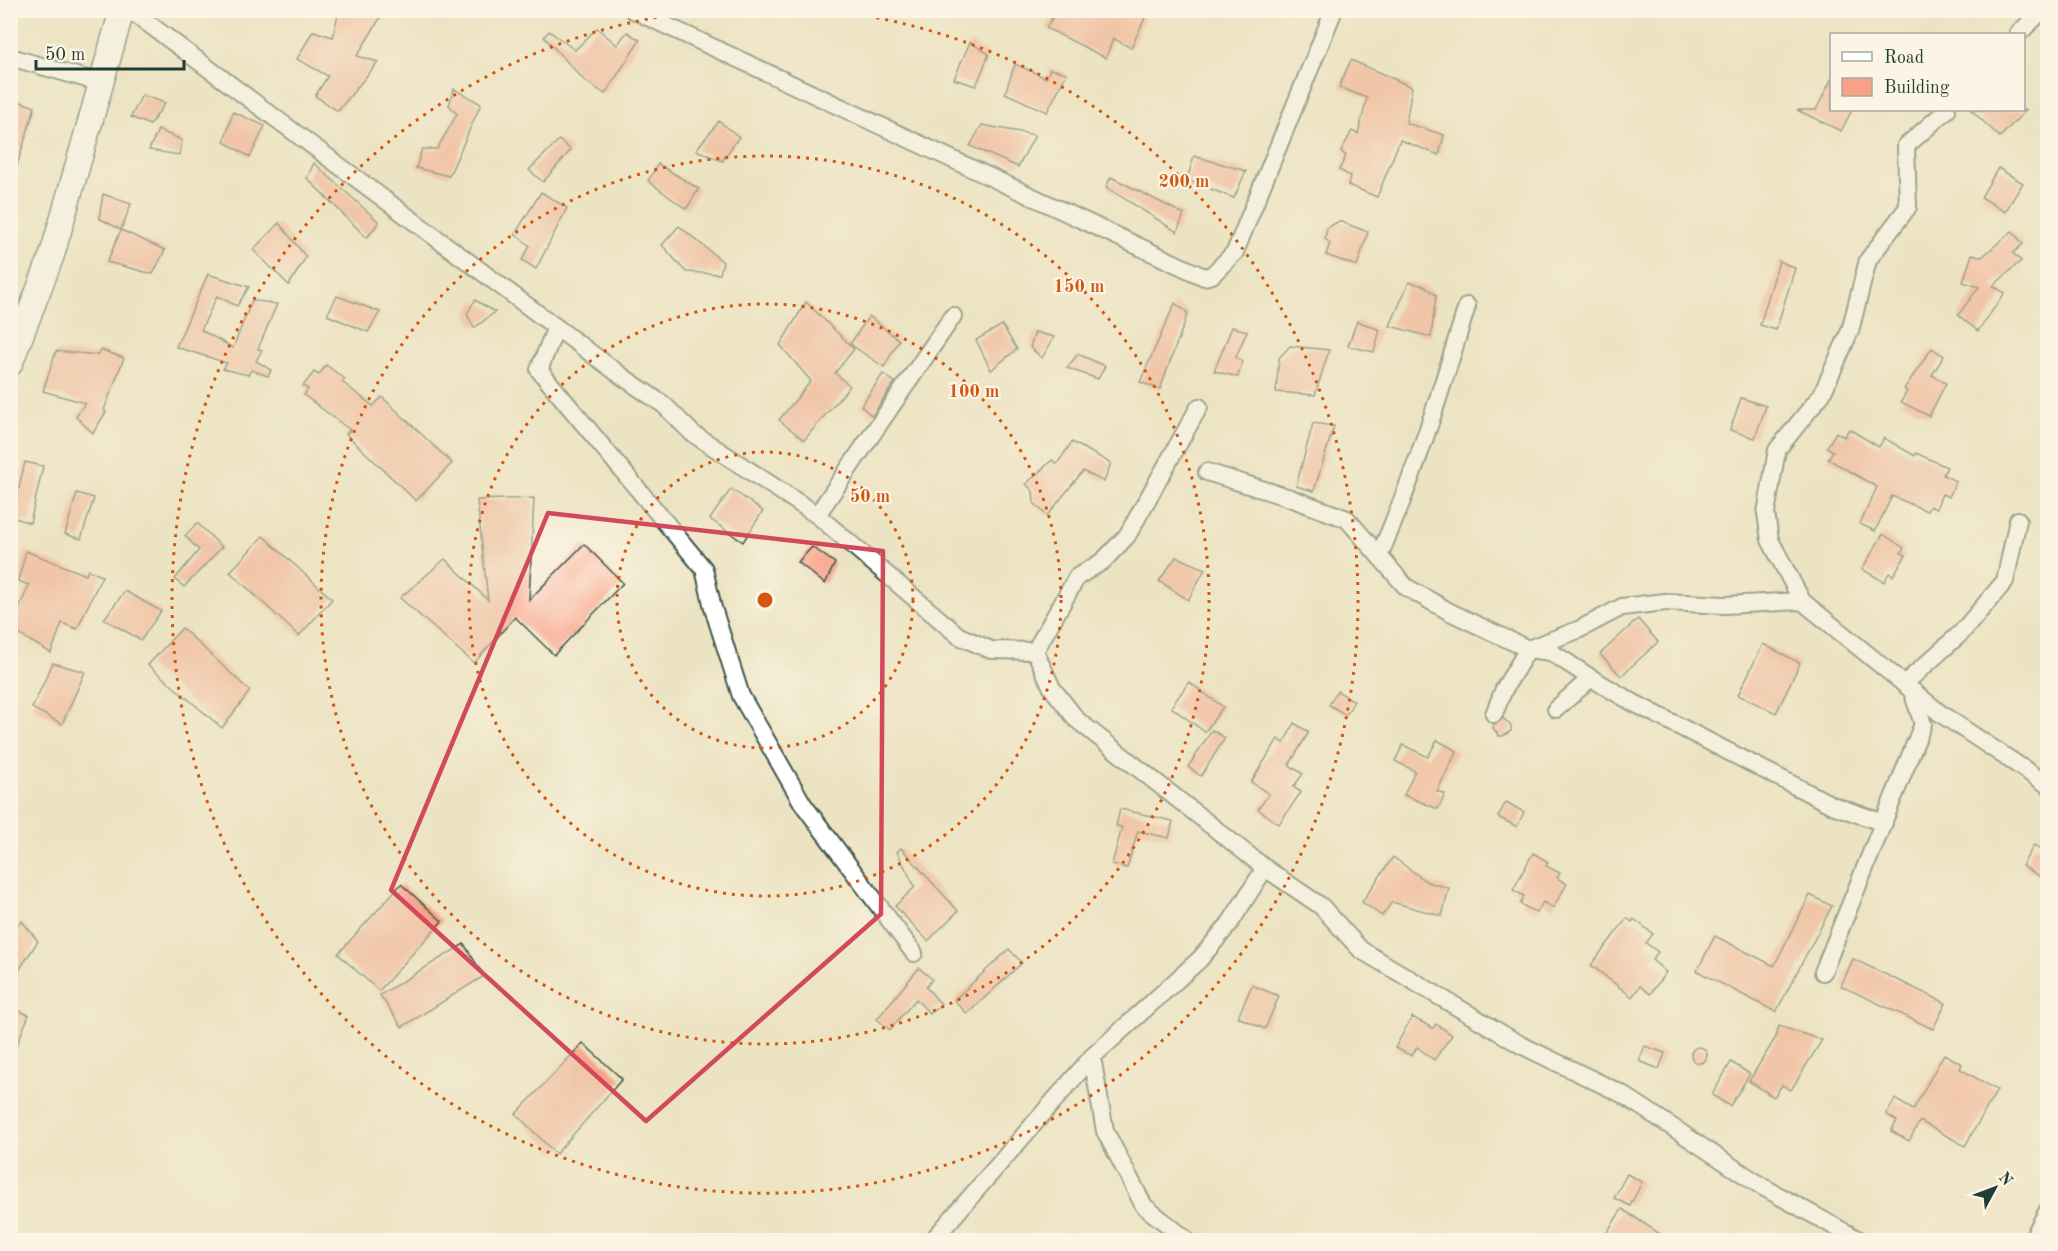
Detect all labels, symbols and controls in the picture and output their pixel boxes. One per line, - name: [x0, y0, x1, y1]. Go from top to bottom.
- scale bar: [36, 33, 184, 71]
- legend: [1830, 33, 2025, 111]
- text: 50 m: [45, 46, 85, 64]
- text: Road: [1884, 49, 1924, 67]
- text: Building: [1884, 79, 1950, 97]
- text: 200 m: [1159, 173, 1209, 191]
- text: 150 m: [1054, 278, 1104, 296]
- text: 100 m: [949, 383, 999, 401]
- text: 50 m: [850, 488, 890, 506]
- centre of rings: [755, 590, 775, 610]
- north arrow: [1965, 1158, 2025, 1218]
- text: N: [1995, 1170, 2015, 1190]

